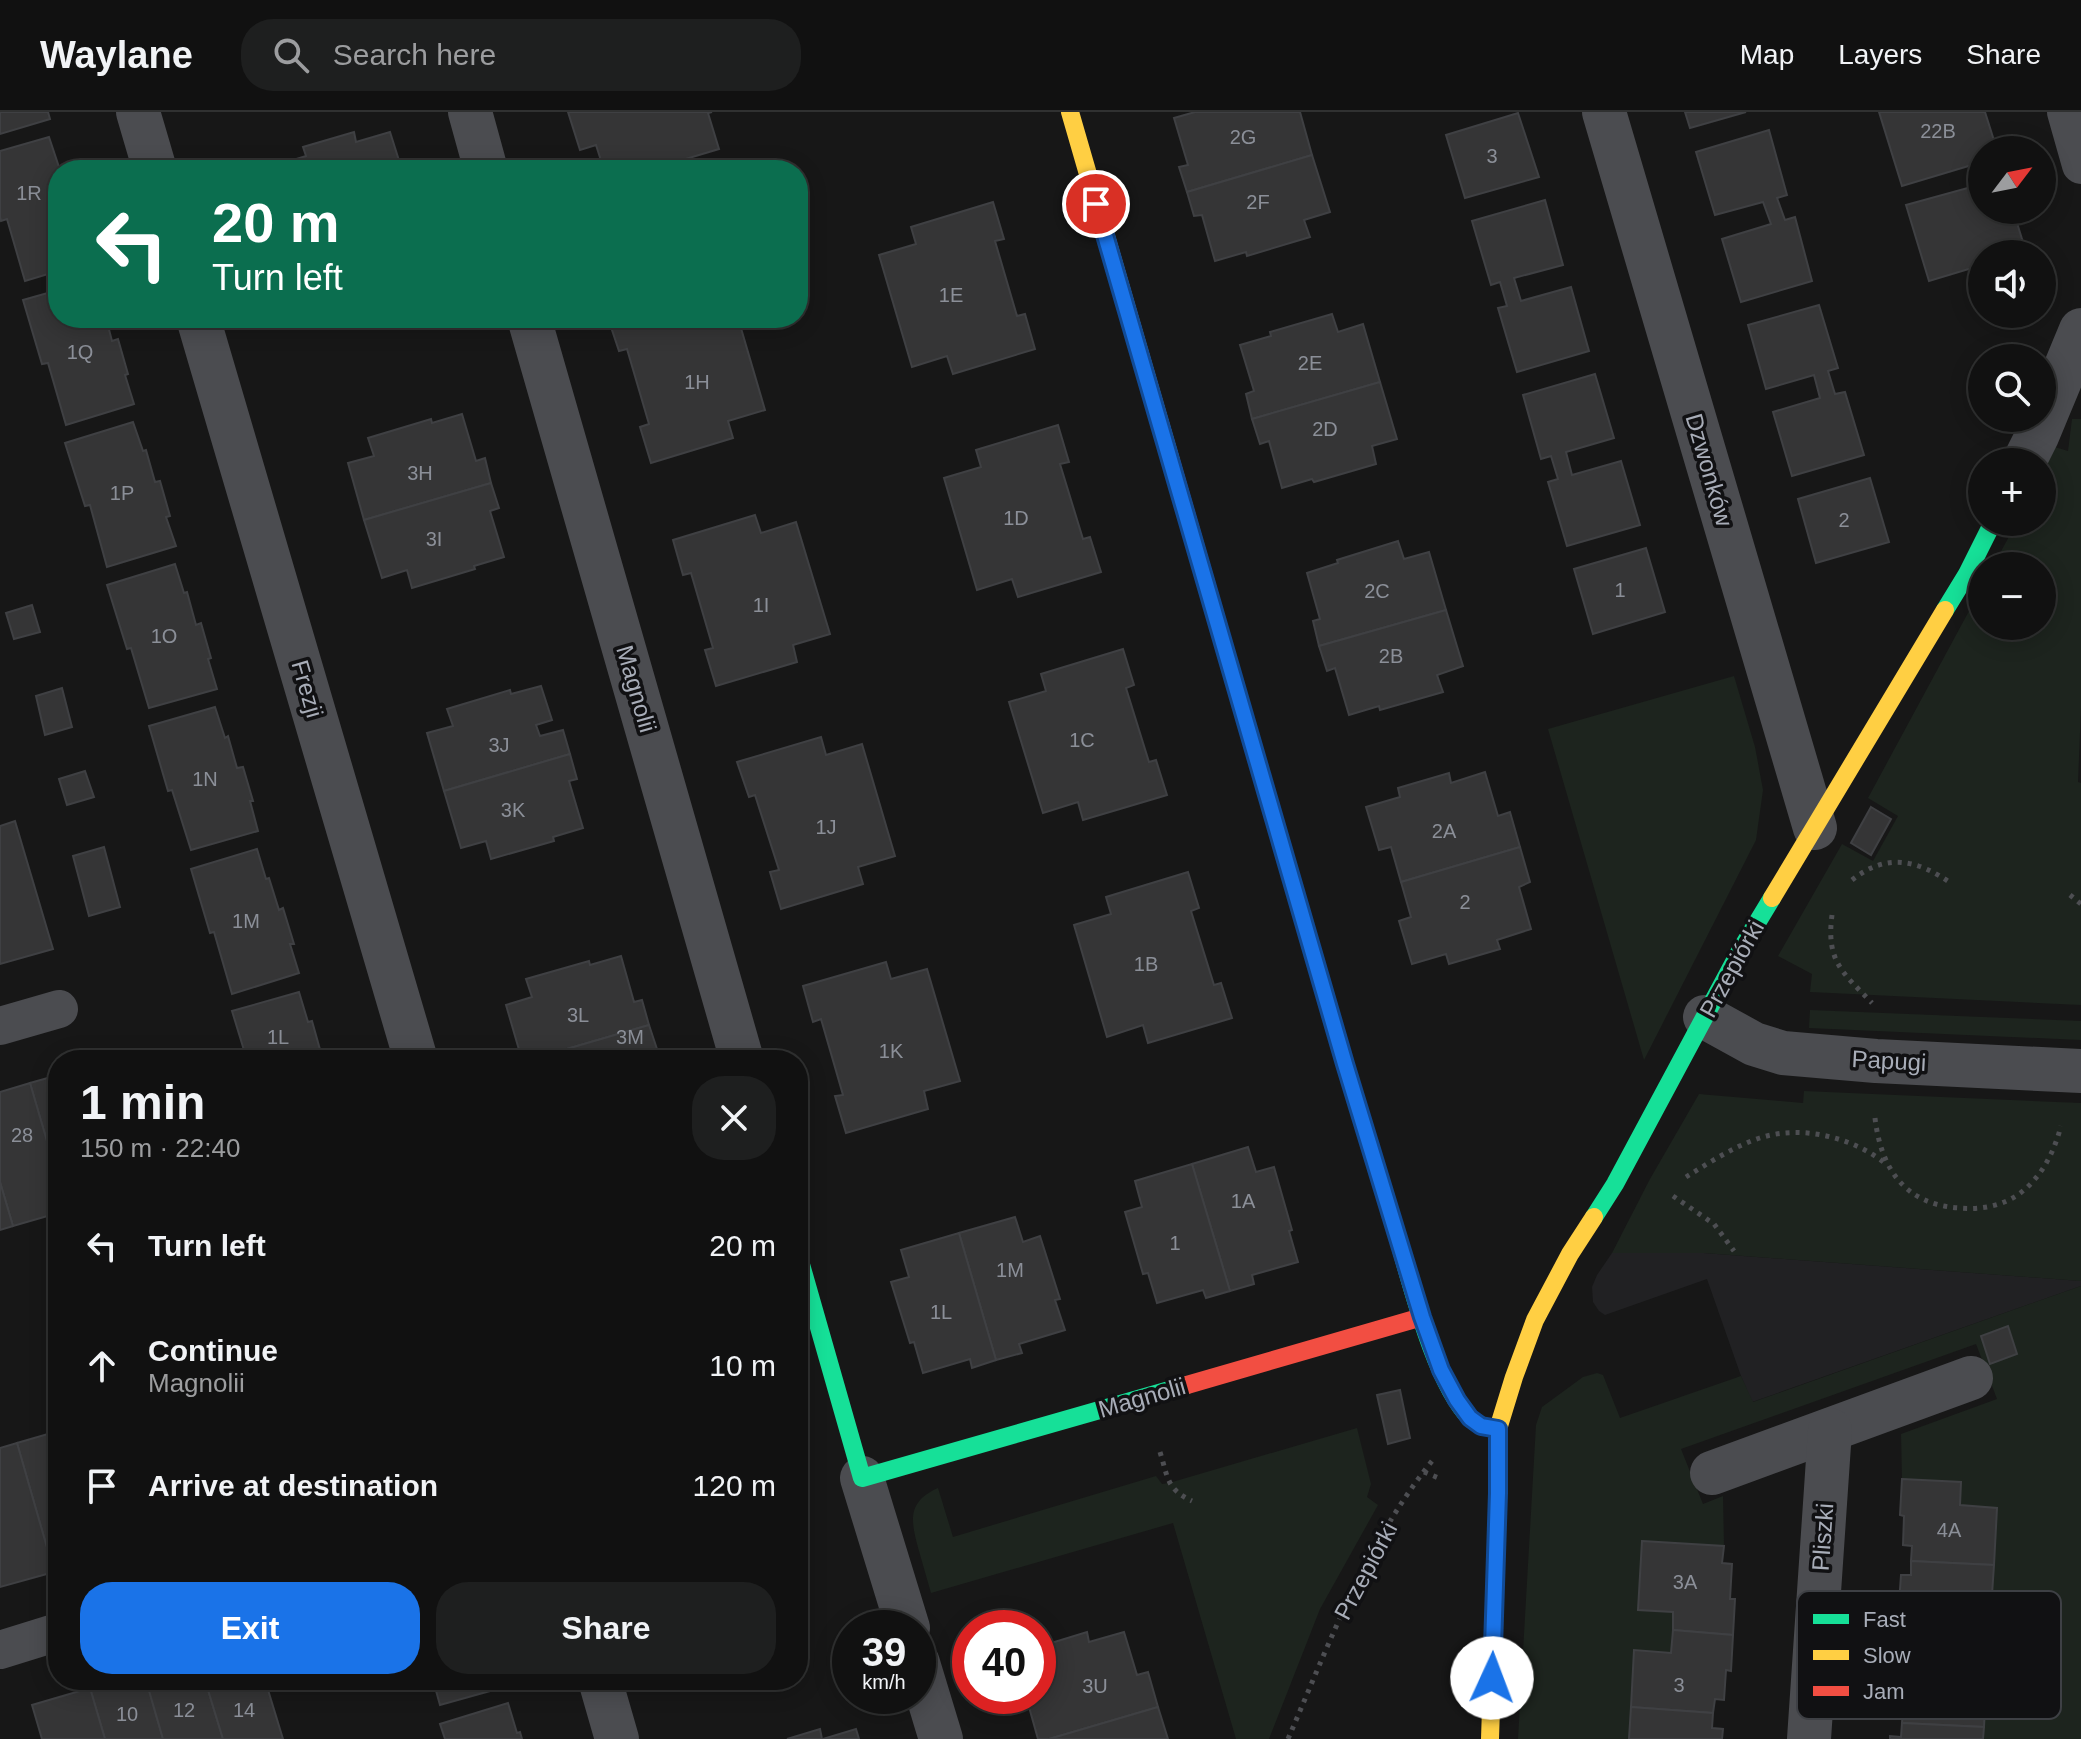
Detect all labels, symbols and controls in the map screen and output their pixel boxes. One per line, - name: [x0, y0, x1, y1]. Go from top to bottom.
- search box: [241, 19, 801, 91]
- icon: search: [269, 33, 313, 77]
- text: Waylane: [40, 34, 193, 76]
- text: Search here: [333, 38, 496, 71]
- text: Map: [1740, 39, 1794, 70]
- text: Layers: [1838, 39, 1922, 70]
- text: Share: [1966, 39, 2041, 70]
- house number: 22B: [1920, 120, 1956, 142]
- house number: 2G: [1230, 126, 1256, 148]
- north arrow: [1968, 136, 2056, 224]
- map controls: [1968, 136, 2056, 640]
- house number: 3: [1486, 145, 1498, 167]
- pin: [1062, 170, 1130, 238]
- house number: 1R: [16, 182, 42, 204]
- icon: arrive: [1074, 182, 1118, 226]
- text: 20 m: [212, 191, 340, 254]
- house number: 2F: [1246, 191, 1270, 213]
- icon: left: [80, 192, 184, 296]
- button: sound: [1968, 240, 2056, 328]
- text: Turn left: [212, 257, 343, 298]
- house number: 1E: [939, 284, 963, 306]
- house number: 1Q: [67, 341, 93, 363]
- button: search: [1968, 344, 2056, 432]
- house number: 2E: [1298, 352, 1322, 374]
- house number: 1H: [684, 371, 710, 393]
- street label: Dzwonków: [1681, 410, 1739, 530]
- house number: 2D: [1312, 418, 1338, 440]
- button: +: [1968, 448, 2056, 536]
- house number: 3H: [407, 462, 433, 484]
- house number: 1P: [110, 482, 134, 504]
- house number: 1D: [1003, 507, 1029, 529]
- house number: 2: [1838, 509, 1850, 531]
- house number: 3I: [426, 528, 442, 550]
- button: −: [1968, 552, 2056, 640]
- house number: 1: [1614, 579, 1626, 601]
- house number: 2C: [1364, 580, 1390, 602]
- house number: 1I: [753, 594, 769, 616]
- house number: 1O: [151, 625, 177, 647]
- street label: Magnolii: [611, 642, 662, 736]
- house number: 2B: [1379, 645, 1403, 667]
- street label: Frezji: [286, 657, 329, 721]
- house number: 1C: [1069, 729, 1095, 751]
- house number: 3J: [488, 734, 510, 756]
- house number: 1N: [192, 768, 218, 790]
- house number: 3K: [501, 799, 526, 821]
- house number: 1J: [815, 816, 837, 838]
- house number: 2A: [1432, 820, 1457, 842]
- house number: 2: [1459, 891, 1471, 913]
- house number: 1M: [232, 910, 260, 932]
- street label: Przepiórki: [1694, 916, 1769, 1022]
- house number: 1B: [1134, 953, 1158, 975]
- house number: 3L: [567, 1004, 589, 1026]
- house number: 1L: [267, 1026, 289, 1048]
- house number: 3M: [616, 1026, 644, 1048]
- house number: 1K: [879, 1040, 904, 1062]
- street label: Papugi: [1851, 1045, 1927, 1076]
- text: 1 min: [80, 1076, 205, 1129]
- button: close: [692, 1076, 776, 1160]
- house number: 28: [11, 1124, 33, 1146]
- text: 150 m · 22:40: [80, 1133, 240, 1163]
- house number: 1A: [1231, 1190, 1256, 1212]
- icon: left: [80, 1224, 124, 1268]
- text: Turn left: [148, 1229, 266, 1262]
- text: 20 m: [709, 1229, 776, 1262]
- house number: 1: [1169, 1232, 1181, 1254]
- house number: 1M: [996, 1259, 1024, 1281]
- house number: 1L: [930, 1301, 952, 1323]
- text: Continue: [148, 1334, 278, 1367]
- icon: ahead: [80, 1344, 124, 1388]
- text: 10 m: [709, 1349, 776, 1382]
- text: Magnolii: [148, 1368, 245, 1398]
- street label: Magnolii: [1095, 1372, 1189, 1423]
- icon: arrive: [80, 1464, 124, 1508]
- text: Arrive at destination: [148, 1469, 438, 1502]
- text: 120 m: [693, 1469, 776, 1502]
- street label: Pliszki: [1807, 1502, 1838, 1572]
- street label: Przepiórki: [1329, 1517, 1403, 1624]
- house number: 4A: [1937, 1519, 1962, 1541]
- house number: 3A: [1673, 1571, 1698, 1593]
- button: Exit: [80, 1582, 420, 1674]
- button: Share: [436, 1582, 776, 1674]
- legend: [1797, 1591, 2061, 1719]
- text: Fast: [1863, 1607, 1906, 1632]
- speed limit sign: 40: [952, 1610, 1056, 1714]
- text: 39: [862, 1630, 906, 1674]
- position arrow: [1450, 1636, 1534, 1720]
- text: Slow: [1863, 1643, 1911, 1668]
- text: km/h: [862, 1671, 906, 1693]
- house number: 3: [1673, 1674, 1685, 1696]
- house number: 3U: [1082, 1675, 1108, 1697]
- text: Jam: [1863, 1679, 1905, 1704]
- house number: 12: [173, 1699, 195, 1721]
- house number: 14: [233, 1699, 255, 1721]
- house number: 10: [116, 1703, 138, 1725]

